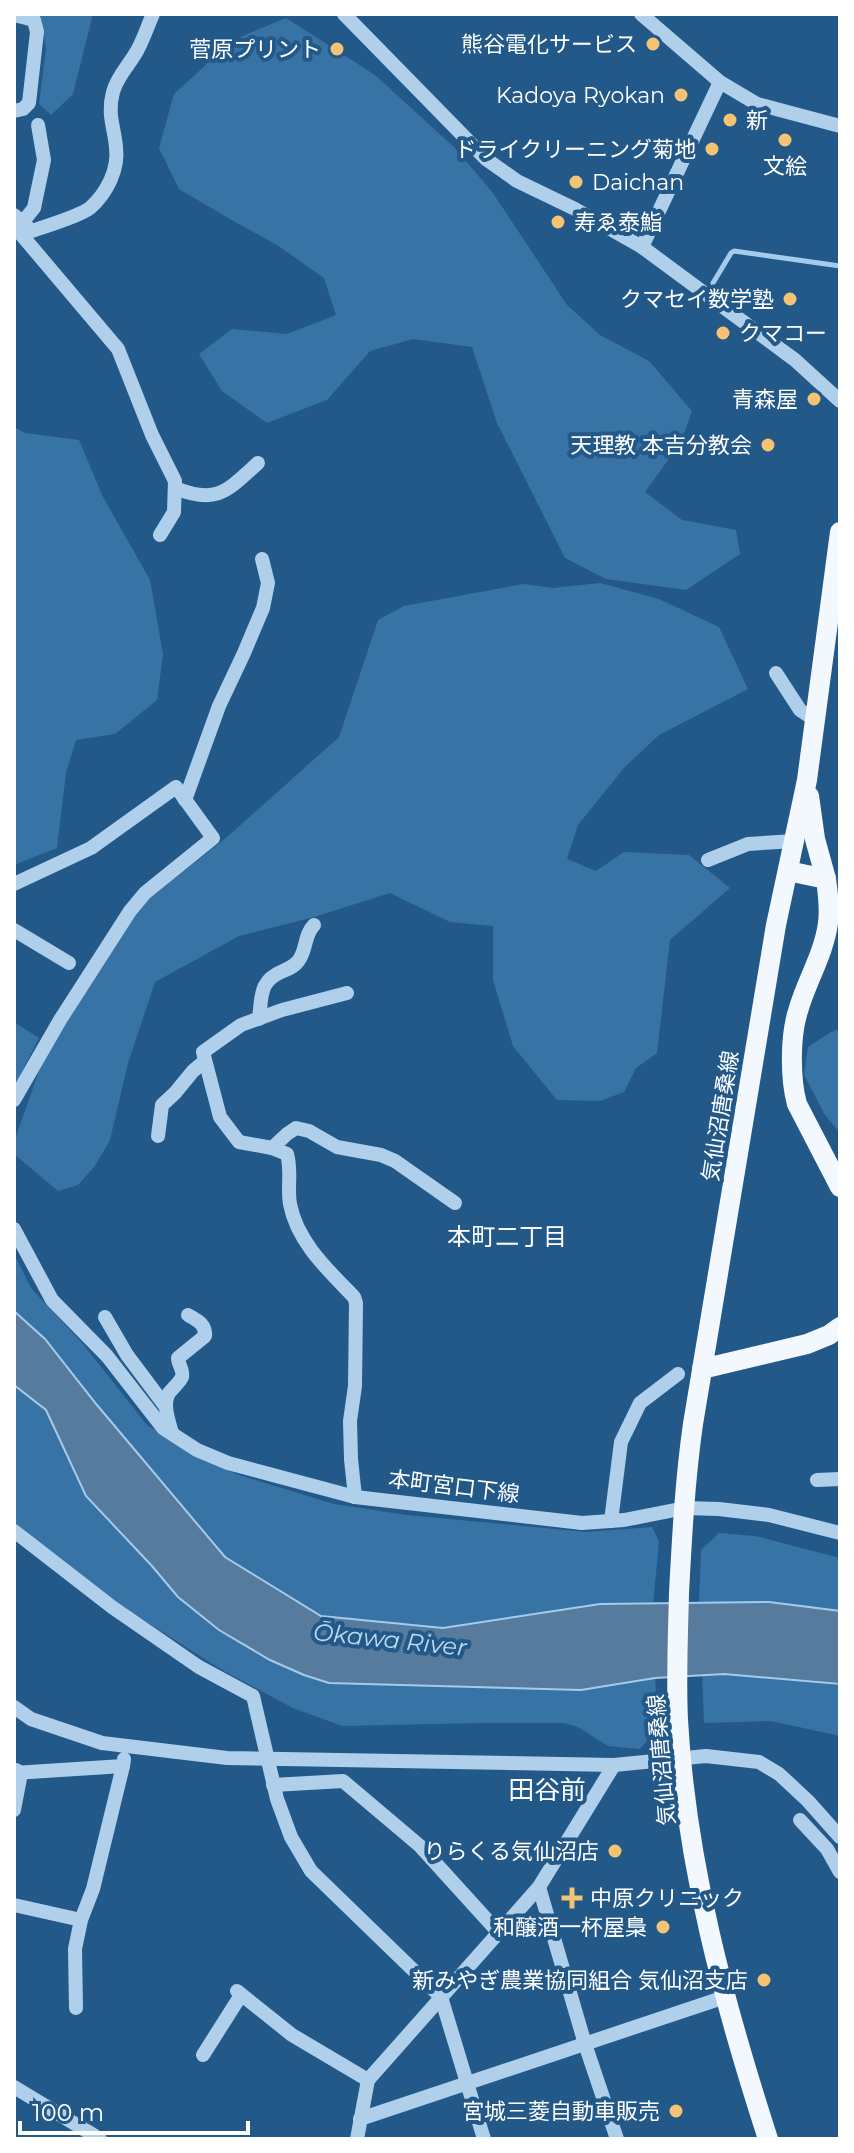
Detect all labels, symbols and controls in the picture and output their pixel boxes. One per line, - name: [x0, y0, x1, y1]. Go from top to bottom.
- place label: 熊谷電化サービス: [461, 31, 637, 58]
- marker: 熊谷電化サービス: [644, 35, 662, 53]
- place label: 菅原プリント: [189, 36, 321, 63]
- marker: 菅原プリント: [328, 40, 346, 58]
- place label: Kadoya Ryokan: [496, 82, 665, 109]
- marker: Kadoya Ryokan: [672, 86, 690, 104]
- place label: 新: [746, 107, 768, 134]
- marker: 新: [721, 111, 739, 129]
- marker: 文絵: [776, 131, 794, 149]
- place label: ドライクリーニング菊地: [454, 136, 696, 163]
- marker: ドライクリーニング菊地: [703, 140, 721, 158]
- place label: 文絵: [763, 153, 807, 180]
- place label: Daichan: [592, 169, 684, 196]
- marker: Daichan: [567, 173, 585, 191]
- place label: 寿ゑ泰鮨: [574, 209, 662, 236]
- marker: 寿ゑ泰鮨: [549, 213, 567, 231]
- place label: クマセイ数学塾: [620, 286, 774, 313]
- marker: クマセイ数学塾: [781, 290, 799, 308]
- place label: クマコー: [739, 320, 827, 347]
- marker: クマコー: [714, 324, 732, 342]
- place label: 青森屋: [732, 386, 798, 413]
- marker: 青森屋: [805, 390, 823, 408]
- place label: 天理教 本吉分教会: [570, 432, 752, 459]
- marker: 天理教 本吉分教会: [759, 436, 777, 454]
- street label: 気仙沼唐桑線: [697, 1049, 744, 1183]
- district label: 本町二丁目: [447, 1222, 567, 1251]
- street label: 本町宮口下線: [387, 1465, 521, 1508]
- water label: Ōkawa River: [312, 1617, 470, 1662]
- street label: 気仙沼唐桑線: [642, 1693, 681, 1827]
- district label: 田谷前: [508, 1774, 586, 1806]
- place label: りらくる気仙沼店: [423, 1838, 599, 1865]
- marker: りらくる気仙沼店: [606, 1842, 624, 1860]
- place label: 中原クリニック: [590, 1885, 744, 1912]
- marker: 中原クリニック: [561, 1887, 583, 1909]
- place label: 和醸酒一杯屋梟: [493, 1914, 647, 1941]
- marker: 和醸酒一杯屋梟: [654, 1918, 672, 1936]
- place label: 新みやぎ農業協同組合 気仙沼支店: [412, 1967, 748, 1994]
- marker: 新みやぎ農業協同組合 気仙沼支店: [755, 1971, 773, 1989]
- scale bar: [20, 2085, 248, 2135]
- text: 100 m: [32, 2098, 104, 2127]
- place label: 宮城三菱自動車販売: [462, 2098, 660, 2125]
- marker: 宮城三菱自動車販売: [667, 2102, 685, 2120]

